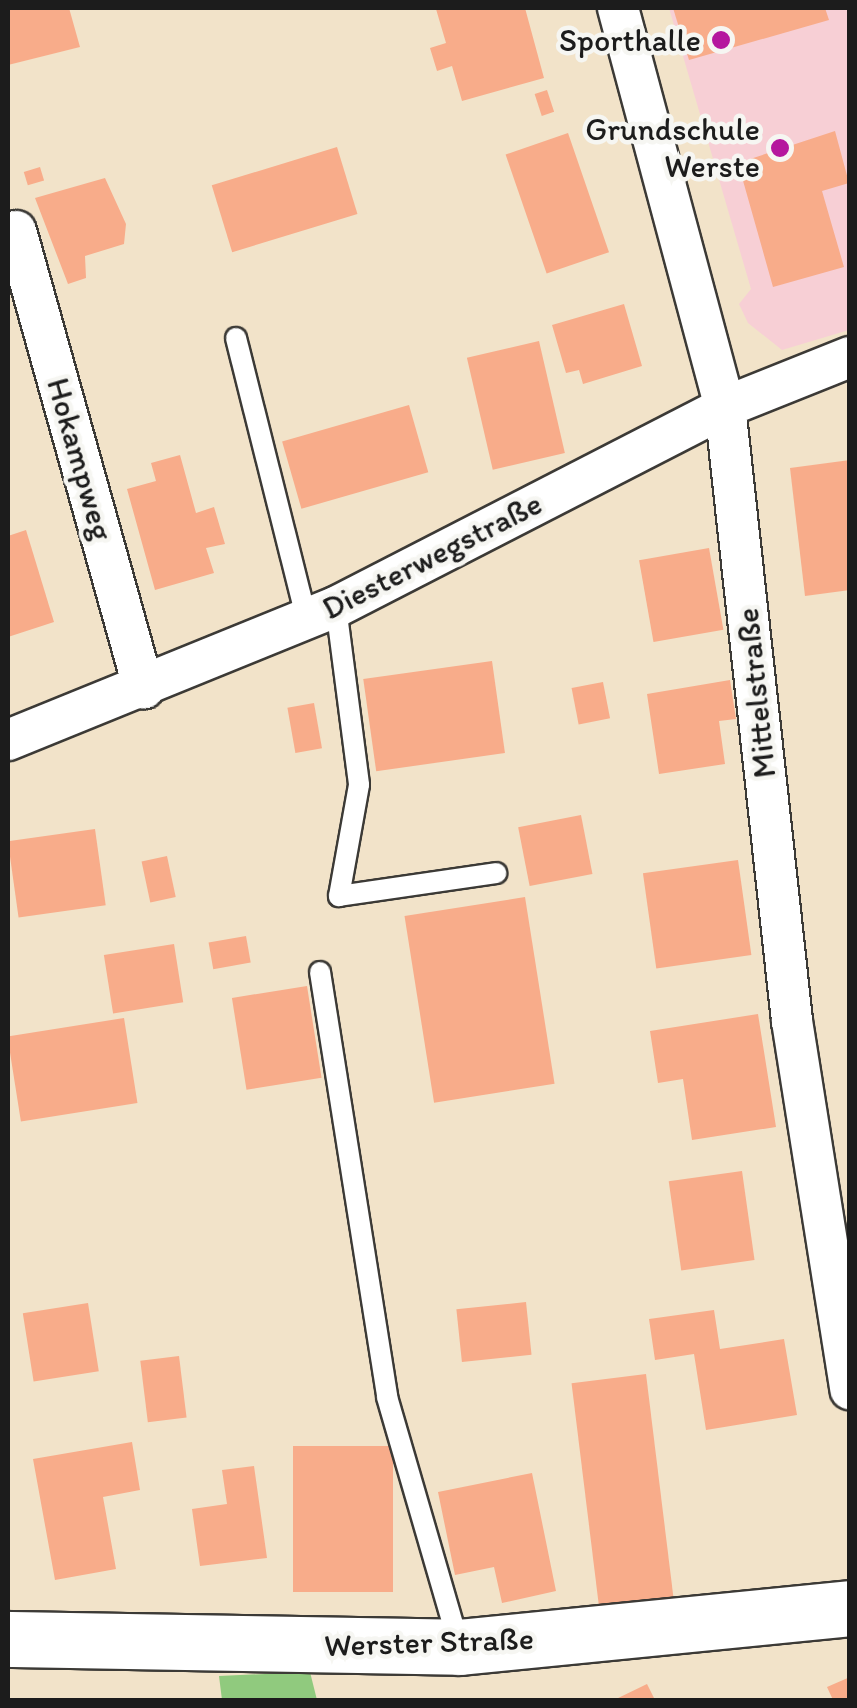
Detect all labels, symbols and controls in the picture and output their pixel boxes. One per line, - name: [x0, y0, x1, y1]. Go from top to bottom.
- place label: Sporthalle: [559, 21, 701, 59]
- marker: Sporthalle: [710, 29, 732, 51]
- place label: Grundschule Werste: [585, 111, 760, 186]
- marker: Grundschule Werste: [769, 137, 791, 159]
- street label: Hokampweg: [39, 373, 121, 545]
- street label: Diesterwegstraße: [316, 484, 548, 628]
- street label: Mittelstraße: [728, 606, 784, 780]
- street label: Werster Straße: [324, 1619, 534, 1665]

